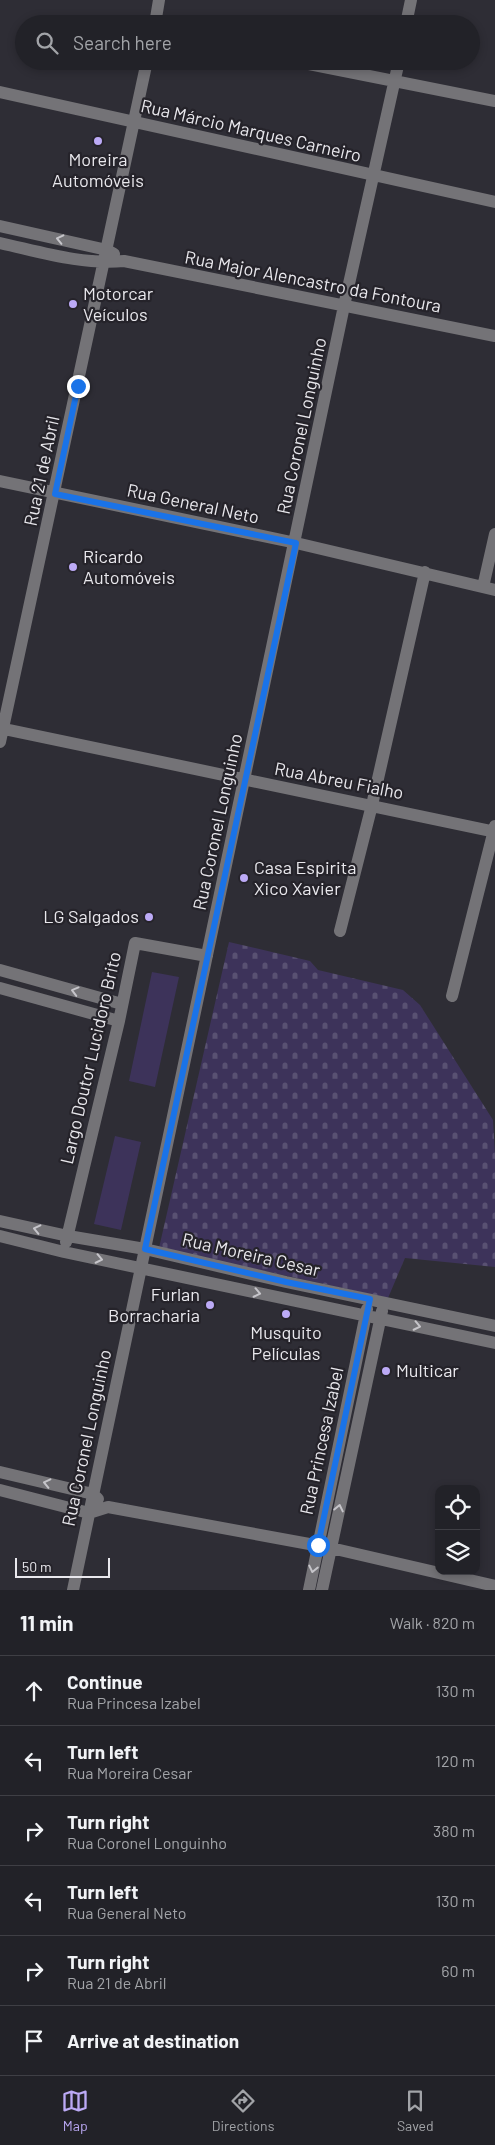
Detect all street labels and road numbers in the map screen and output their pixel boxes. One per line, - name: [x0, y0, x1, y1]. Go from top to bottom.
- street label: Rua Márcio Marques Carneiro: [139, 94, 364, 166]
- street label: Rua Major Alencastro da Fontoura: [183, 245, 443, 317]
- street label: Rua Coronel Longuinho: [272, 335, 330, 516]
- street label: Rua 21 de Abril: [19, 414, 63, 528]
- street label: Rua General Neto: [125, 478, 261, 528]
- street label: Rua Coronel Longuinho: [188, 731, 246, 912]
- street label: Rua Abreu Fialho: [273, 757, 406, 803]
- street label: Largo Doutor Lucidoro Brito: [55, 949, 125, 1166]
- street label: Rua Moreira Cesar: [180, 1227, 323, 1281]
- street label: Rua Coronel Longuinho: [57, 1347, 115, 1528]
- street label: Rua Princesa Izabel: [295, 1365, 347, 1517]

